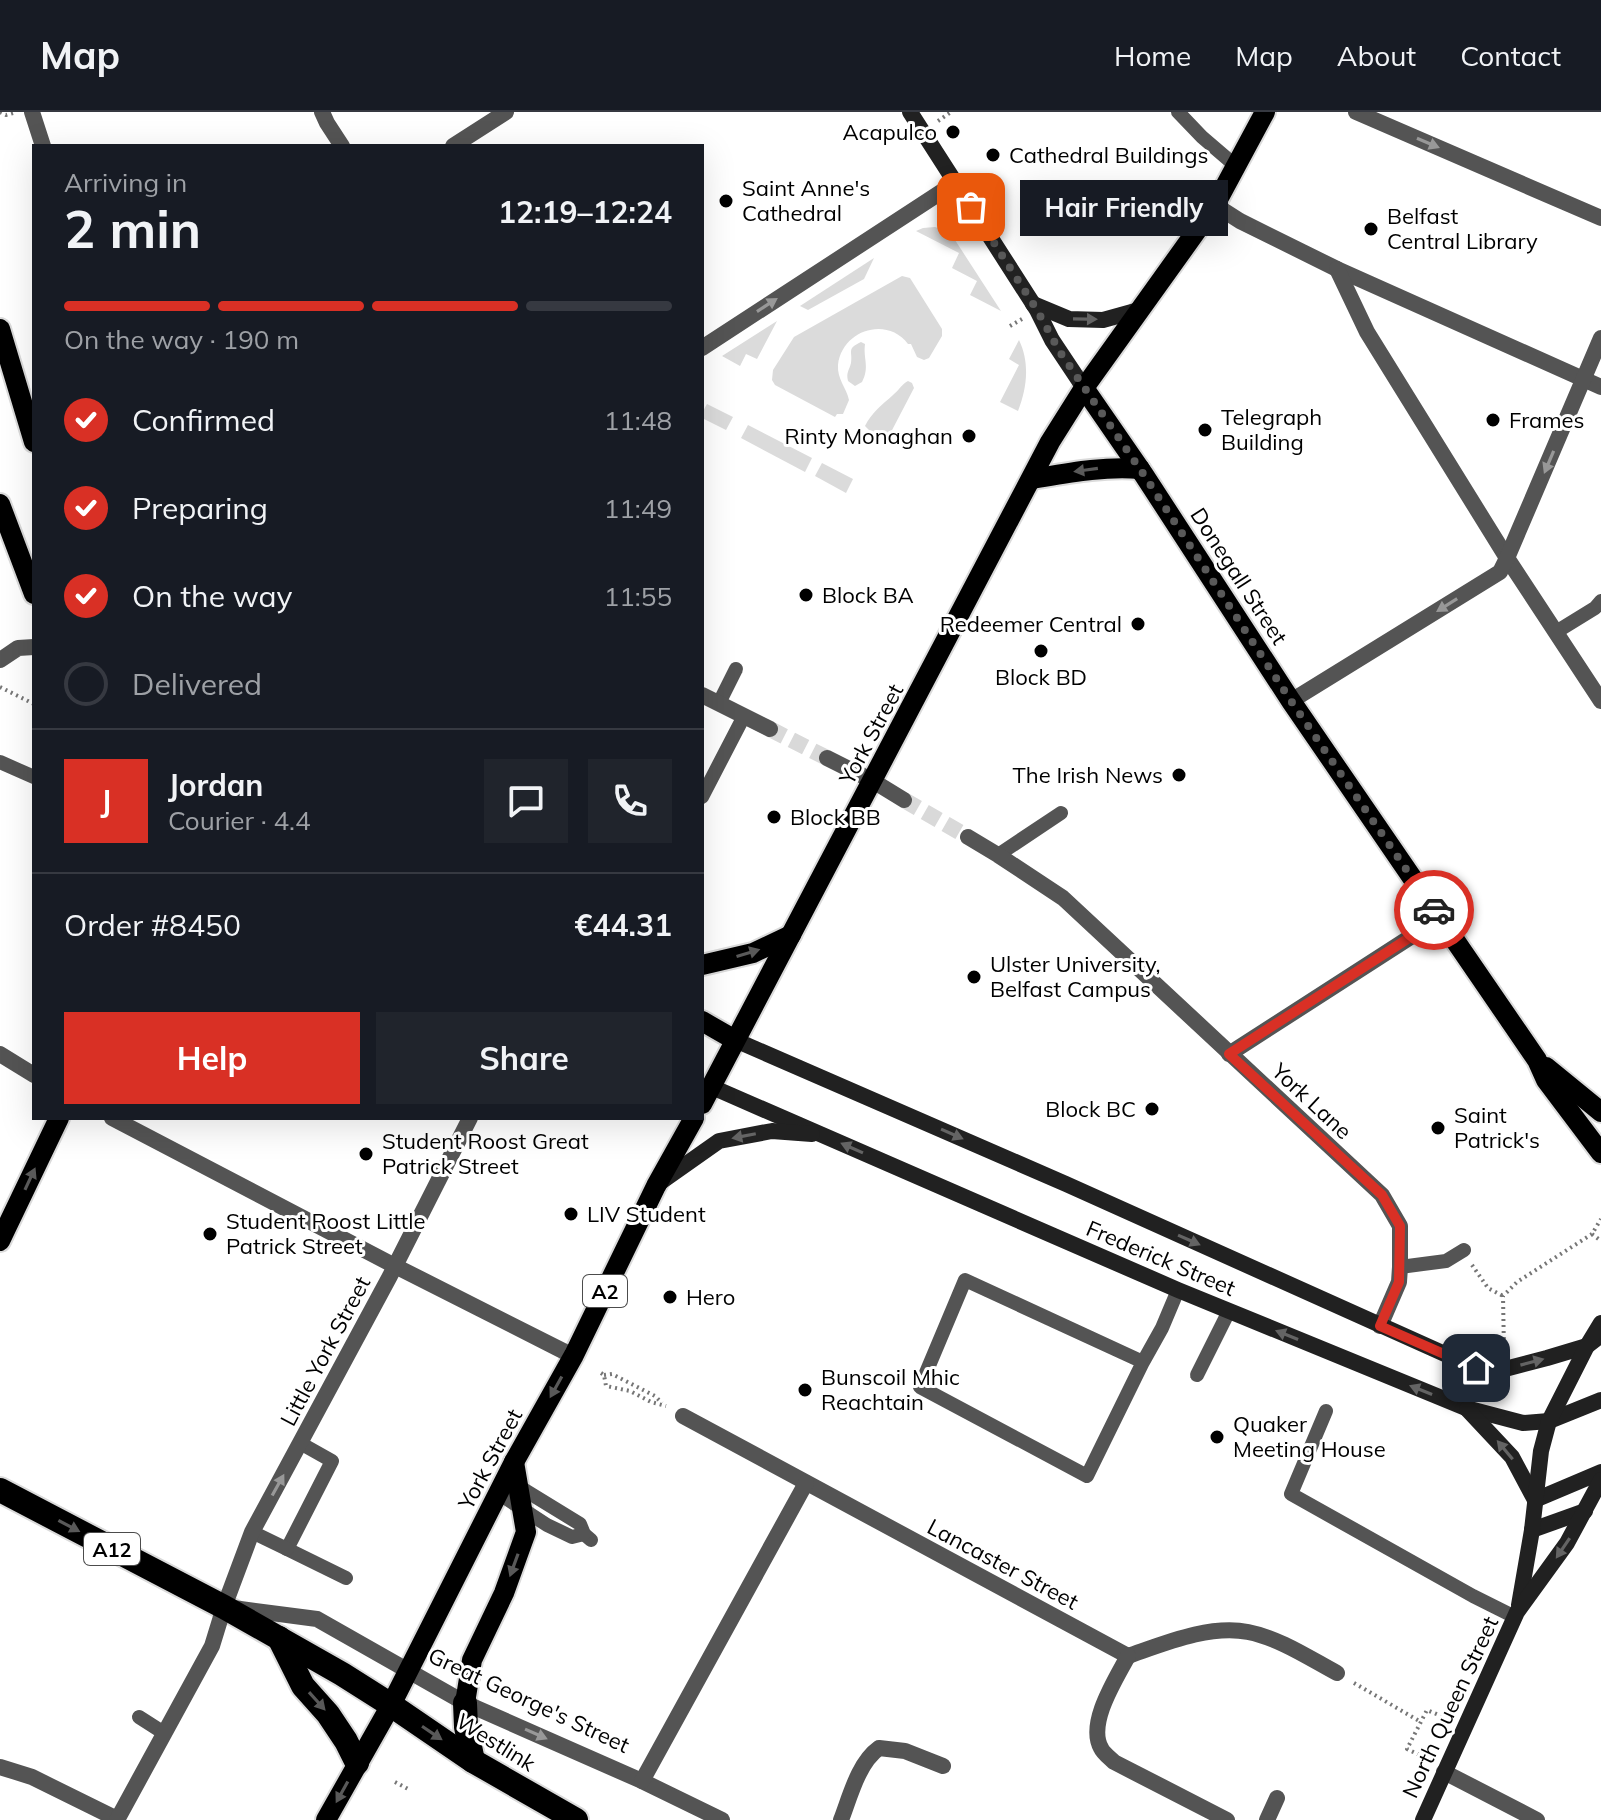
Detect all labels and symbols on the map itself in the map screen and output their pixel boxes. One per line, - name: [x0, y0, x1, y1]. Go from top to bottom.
- place label: Acapulco: [843, 118, 937, 146]
- marker: Acapulco: [944, 123, 962, 141]
- one-way arrow: [1416, 136, 1439, 149]
- place label: Cathedral Buildings: [1009, 141, 1208, 169]
- marker: Cathedral Buildings: [984, 146, 1002, 164]
- pin: [937, 173, 1005, 241]
- place label: Saint Anne's Cathedral: [742, 174, 870, 227]
- callout: Hair Friendly: [1019, 179, 1227, 235]
- marker: Saint Anne's Cathedral: [717, 192, 735, 210]
- place label: Belfast Central Library: [1387, 202, 1538, 255]
- marker: Belfast Central Library: [1362, 220, 1380, 238]
- one-way arrow: [757, 298, 778, 313]
- one-way arrow: [1073, 313, 1098, 325]
- place label: Telegraph Building: [1221, 403, 1322, 456]
- place label: Frames: [1509, 406, 1584, 434]
- marker: Frames: [1484, 411, 1502, 429]
- marker: Telegraph Building: [1196, 421, 1214, 439]
- place label: Rinty Monaghan: [785, 422, 953, 450]
- marker: Rinty Monaghan: [960, 427, 978, 445]
- one-way arrow: [1542, 450, 1555, 473]
- one-way arrow: [1073, 464, 1098, 477]
- street label: Donegall Street: [1184, 502, 1294, 650]
- place label: Block BA: [822, 581, 914, 609]
- marker: Block BA: [797, 586, 815, 604]
- one-way arrow: [1436, 597, 1458, 611]
- place label: Redeemer Central: [940, 610, 1122, 638]
- marker: Redeemer Central: [1129, 615, 1147, 633]
- marker: Block BD: [1032, 642, 1050, 660]
- place label: Block BD: [995, 663, 1087, 691]
- street label: York Street: [832, 679, 909, 790]
- place label: The Irish News: [1013, 761, 1163, 789]
- marker: The Irish News: [1170, 766, 1188, 784]
- place label: Block BB: [790, 803, 881, 831]
- marker: Block BB: [765, 808, 783, 826]
- courier: [1394, 870, 1474, 950]
- one-way arrow: [736, 946, 760, 959]
- place label: Ulster University, Belfast Campus: [990, 950, 1161, 1003]
- marker: Ulster University, Belfast Campus: [965, 968, 983, 986]
- street label: York Lane: [1265, 1056, 1358, 1145]
- place label: Block BC: [1045, 1095, 1136, 1123]
- marker: Block BC: [1143, 1100, 1161, 1118]
- place label: Saint Patrick's: [1454, 1101, 1540, 1154]
- marker: Saint Patrick's: [1429, 1119, 1447, 1137]
- place label: Student Roost Great Patrick Street: [382, 1127, 589, 1180]
- one-way arrow: [940, 1128, 964, 1141]
- one-way arrow: [731, 1131, 756, 1143]
- one-way arrow: [840, 1141, 863, 1154]
- marker: Student Roost Great Patrick Street: [357, 1145, 375, 1163]
- one-way arrow: [23, 1168, 37, 1191]
- place label: LIV Student: [587, 1200, 706, 1228]
- marker: LIV Student: [562, 1205, 580, 1223]
- place label: Student Roost Little Patrick Street: [226, 1207, 425, 1260]
- street label: Frederick Street: [1082, 1214, 1240, 1302]
- marker: Student Roost Little Patrick Street: [201, 1225, 219, 1243]
- one-way arrow: [1178, 1233, 1201, 1246]
- street label: Little York Street: [274, 1271, 376, 1431]
- road number: A2: [583, 1275, 627, 1307]
- place label: Hero: [686, 1283, 735, 1311]
- marker: Hero: [661, 1288, 679, 1306]
- one-way arrow: [1275, 1329, 1299, 1342]
- pin: [1442, 1334, 1510, 1402]
- one-way arrow: [1519, 1356, 1544, 1368]
- place label: Bunscoil Mhic Reachtain: [821, 1363, 960, 1416]
- one-way arrow: [549, 1375, 563, 1398]
- marker: Bunscoil Mhic Reachtain: [796, 1381, 814, 1399]
- one-way arrow: [1409, 1383, 1433, 1396]
- street label: York Street: [451, 1404, 528, 1515]
- place label: Quaker Meeting House: [1233, 1410, 1386, 1463]
- marker: Quaker Meeting House: [1208, 1428, 1226, 1446]
- one-way arrow: [1497, 1441, 1514, 1461]
- one-way arrow: [271, 1473, 284, 1496]
- street label: Lancaster Street: [923, 1512, 1084, 1616]
- one-way arrow: [58, 1520, 81, 1533]
- road number: A12: [84, 1533, 140, 1565]
- one-way arrow: [1556, 1538, 1571, 1559]
- one-way arrow: [507, 1553, 520, 1577]
- street label: North Queen Street: [1396, 1612, 1504, 1802]
- street label: Great George's Street: [424, 1641, 634, 1759]
- one-way arrow: [308, 1691, 325, 1711]
- street label: Westlink: [451, 1707, 541, 1778]
- one-way arrow: [421, 1725, 442, 1740]
- one-way arrow: [524, 1728, 548, 1741]
- one-way arrow: [335, 1780, 348, 1803]

